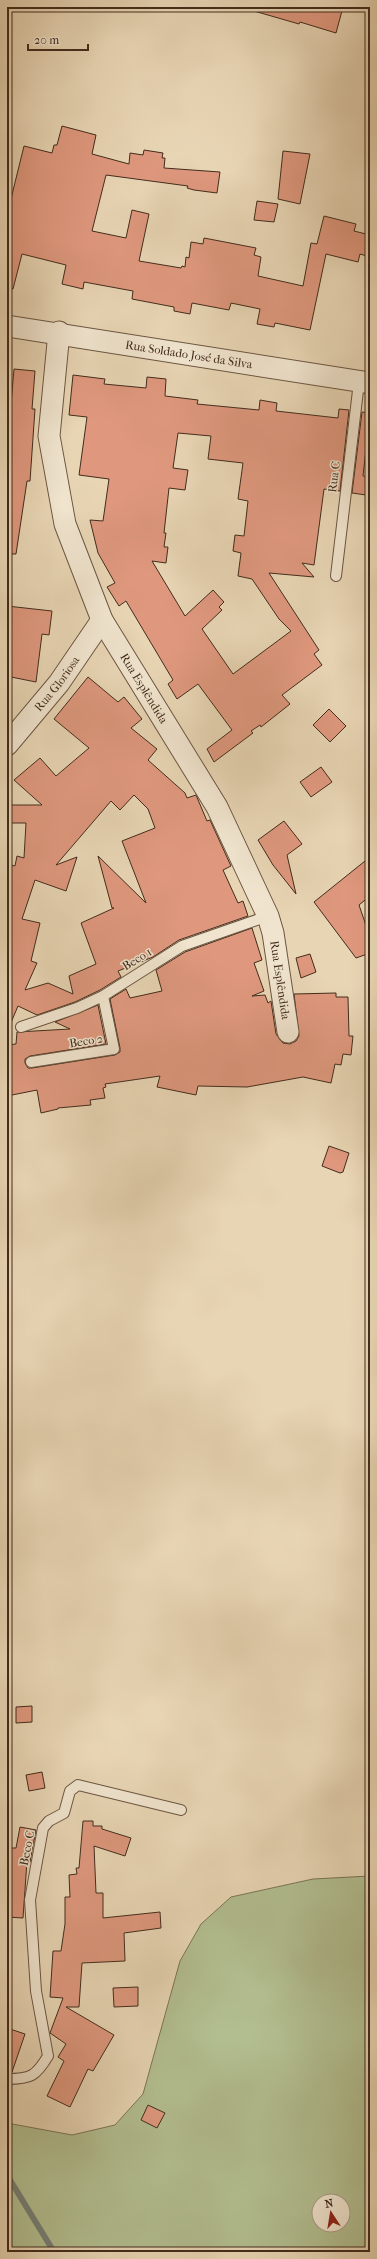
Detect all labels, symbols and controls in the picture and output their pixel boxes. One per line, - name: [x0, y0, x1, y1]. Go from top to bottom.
- scale bar: [28, 26, 88, 52]
- text: 20 m: [34, 33, 59, 47]
- street label: Rua Soldado José da Silva: [124, 338, 254, 372]
- street label: Rua C: [325, 461, 343, 493]
- street label: Rua Esplêndida: [117, 651, 171, 726]
- street label: Rua Gloriosa: [31, 653, 83, 714]
- street label: Rua Esplêndida: [267, 940, 293, 1021]
- street label: Beco 1: [120, 945, 154, 973]
- street label: Beco 2: [68, 1031, 104, 1051]
- street label: Beco C: [17, 1829, 37, 1867]
- north arrow: [311, 2193, 351, 2233]
- text: N: [324, 2196, 335, 2211]

